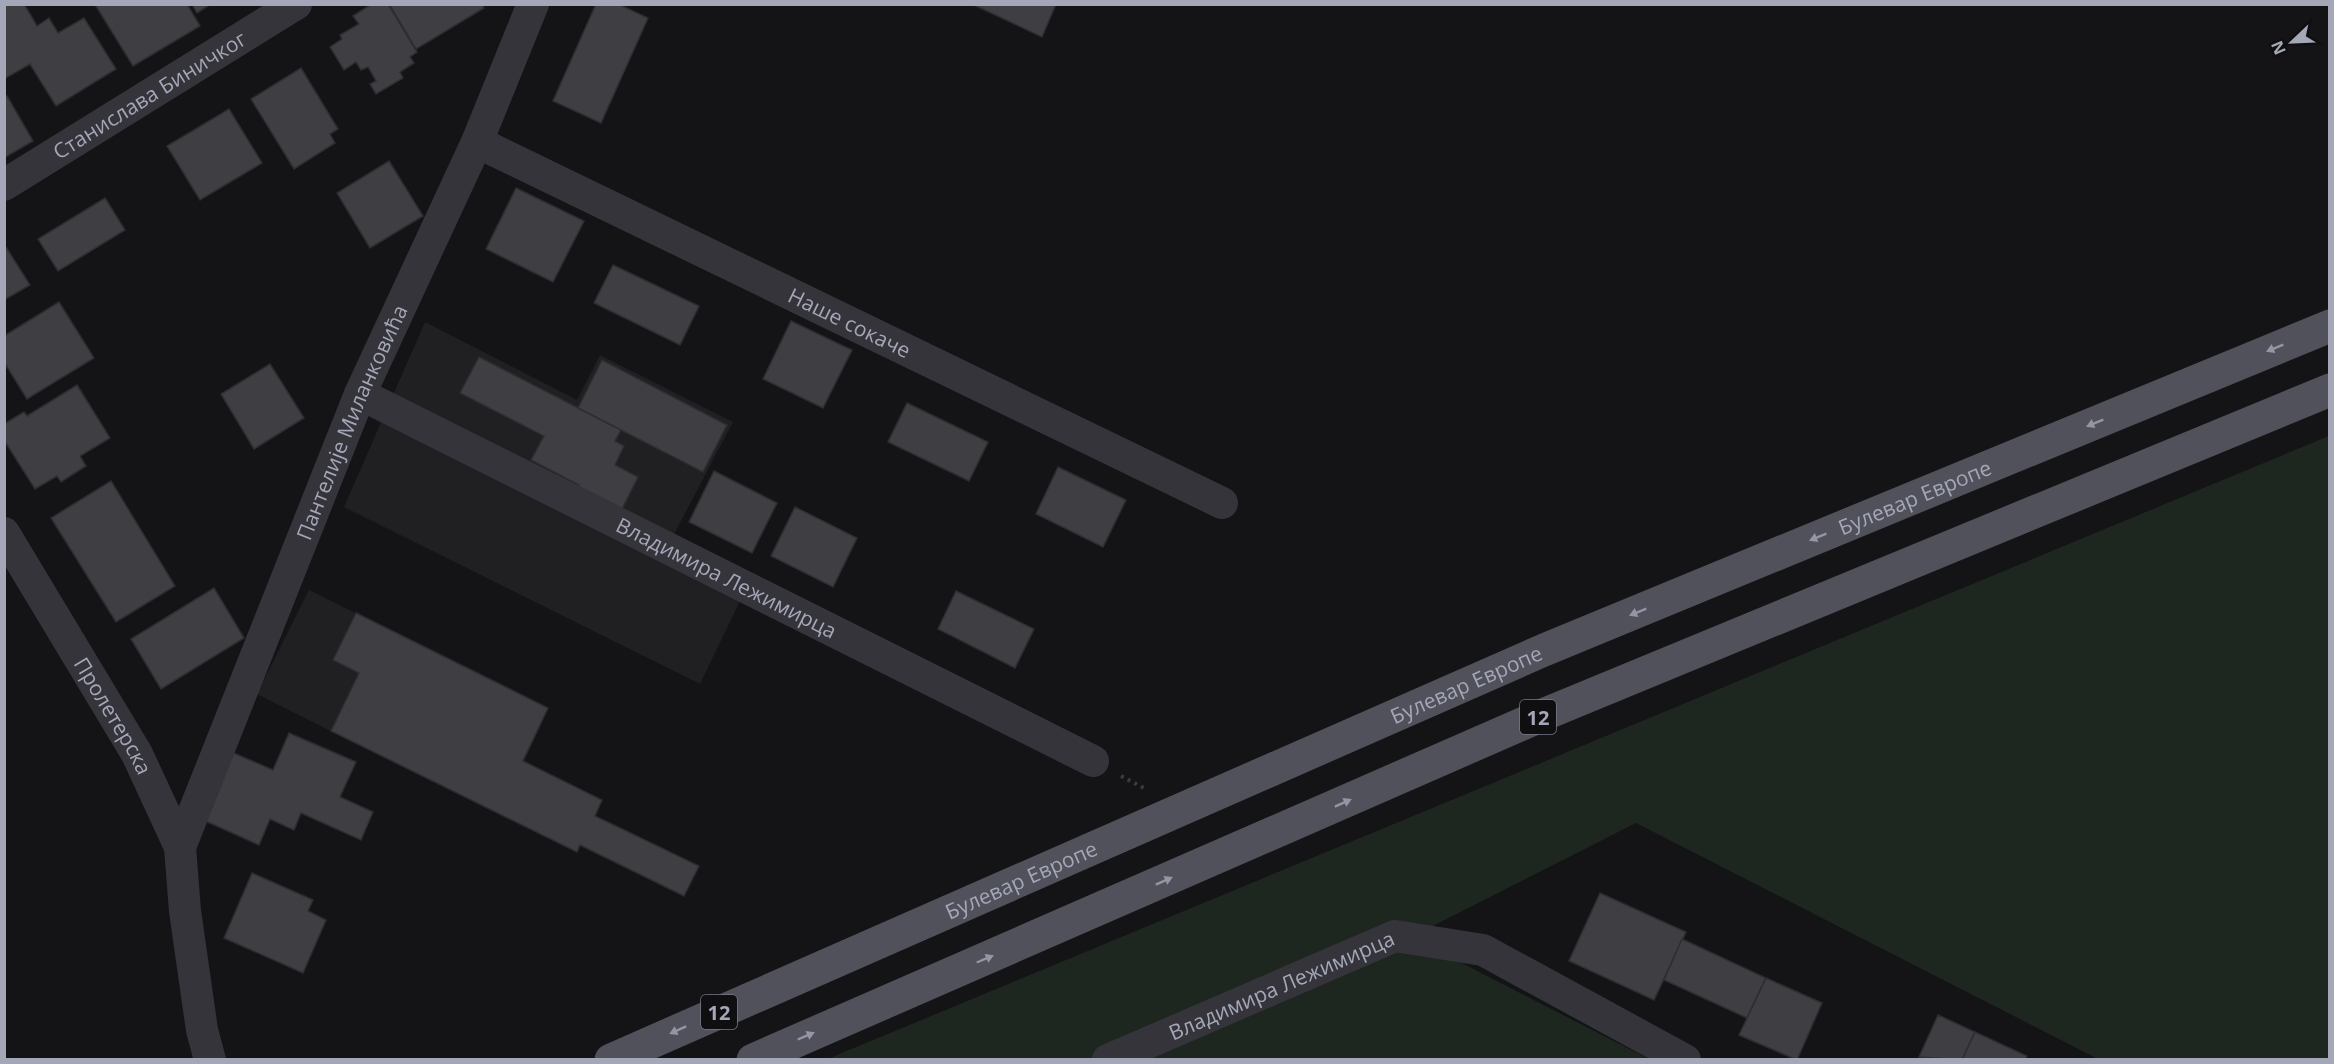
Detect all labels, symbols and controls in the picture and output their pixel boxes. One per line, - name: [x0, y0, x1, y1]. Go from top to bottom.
- north arrow: [2262, 12, 2322, 72]
- street label: Станислава Биничког: [47, 24, 251, 165]
- text: N: [2266, 38, 2291, 58]
- street label: Наше сокаче: [784, 281, 915, 364]
- street label: Пантелије Миланковића: [289, 300, 413, 544]
- one-way arrow: [2266, 343, 2284, 353]
- one-way arrow: [2086, 419, 2104, 428]
- street label: Булевар Европе: [1834, 453, 1995, 541]
- street label: Владимира Лежимирца: [612, 511, 842, 645]
- one-way arrow: [1809, 533, 1827, 542]
- one-way arrow: [1628, 607, 1646, 617]
- street label: Булевар Европе: [1386, 639, 1546, 730]
- street label: Пролетерска: [68, 652, 158, 779]
- road number: 12: [1520, 700, 1556, 734]
- one-way arrow: [1334, 798, 1351, 807]
- street label: Булевар Европе: [941, 834, 1102, 925]
- one-way arrow: [1155, 875, 1173, 885]
- street label: Владимира Лежимирца: [1164, 924, 1399, 1046]
- one-way arrow: [977, 954, 994, 963]
- road number: 12: [701, 995, 737, 1029]
- one-way arrow: [669, 1025, 687, 1035]
- one-way arrow: [798, 1031, 816, 1041]

